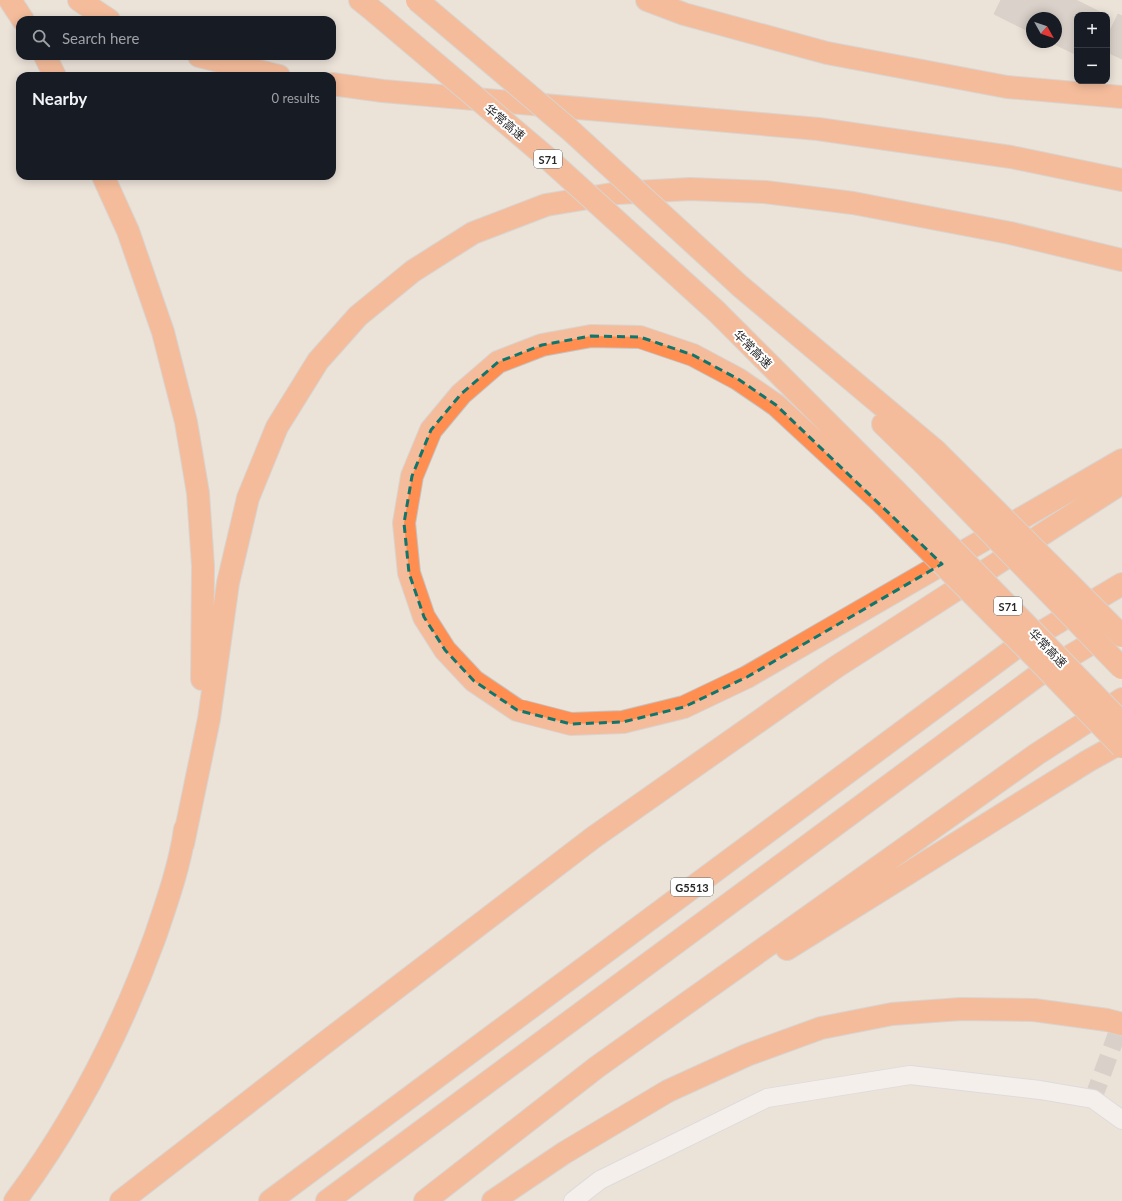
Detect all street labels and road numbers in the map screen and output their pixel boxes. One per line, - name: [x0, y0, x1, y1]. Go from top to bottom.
- street label: 华常高速: [482, 101, 528, 143]
- road number: S71: [534, 150, 562, 168]
- street label: 华常高速: [731, 327, 775, 371]
- road number: S71: [994, 597, 1022, 615]
- street label: 华常高速: [1026, 626, 1070, 670]
- road number: G5513: [671, 878, 713, 896]

